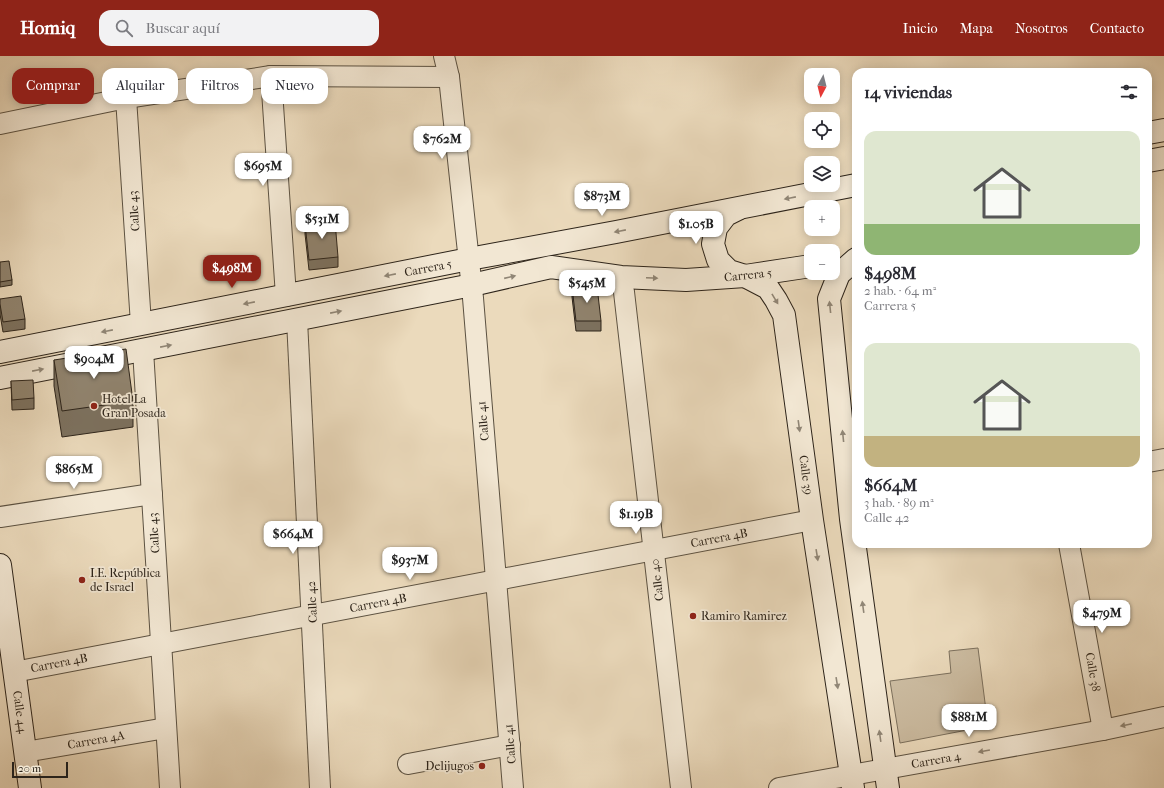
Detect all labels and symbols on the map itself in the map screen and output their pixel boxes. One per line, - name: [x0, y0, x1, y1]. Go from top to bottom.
- north arrow: [804, 68, 840, 104]
- pin: $762M: [414, 126, 470, 160]
- pin: $695M: [235, 153, 291, 187]
- pin: $873M: [574, 183, 630, 217]
- street label: Calle 43: [126, 190, 142, 232]
- one-way arrow: [784, 195, 796, 201]
- pin: $531M: [294, 206, 350, 240]
- pin: $1.05B: [663, 211, 729, 245]
- one-way arrow: [614, 229, 626, 235]
- pin: $498M: [204, 255, 260, 289]
- street label: Carrera 5: [403, 257, 453, 279]
- street label: Carrera 5: [723, 266, 773, 284]
- pin: $545M: [559, 270, 615, 304]
- one-way arrow: [384, 273, 396, 279]
- one-way arrow: [504, 273, 516, 279]
- one-way arrow: [646, 275, 658, 282]
- one-way arrow: [771, 294, 779, 304]
- one-way arrow: [243, 301, 255, 307]
- one-way arrow: [826, 301, 833, 313]
- one-way arrow: [329, 309, 342, 315]
- one-way arrow: [101, 328, 113, 334]
- one-way arrow: [160, 342, 172, 348]
- pin: $904M: [66, 346, 122, 380]
- one-way arrow: [32, 367, 44, 373]
- place label: Hotel La Gran Posada: [102, 392, 166, 420]
- street label: Calle 41: [474, 400, 492, 442]
- marker: Hotel La Gran Posada: [89, 401, 99, 411]
- one-way arrow: [796, 420, 802, 432]
- one-way arrow: [839, 430, 846, 442]
- street label: Calle 39: [796, 454, 816, 496]
- pin: $865M: [46, 456, 102, 490]
- pin: $1.19B: [603, 501, 669, 535]
- street label: Calle 43: [146, 512, 162, 554]
- pin: $664M: [265, 521, 321, 555]
- street label: Carrera 4B: [689, 526, 749, 550]
- pin: $937M: [382, 547, 438, 581]
- one-way arrow: [814, 549, 820, 561]
- street label: Calle 40: [647, 558, 667, 602]
- place label: I.E. República de Israel: [90, 566, 161, 594]
- marker: I.E. República de Israel: [77, 575, 87, 585]
- street label: Calle 42: [304, 581, 320, 623]
- street label: Carrera 4B: [348, 591, 408, 615]
- pin: $479M: [1074, 600, 1130, 634]
- one-way arrow: [860, 601, 866, 613]
- place label: Ramiro Ramirez: [701, 609, 788, 623]
- marker: Ramiro Ramirez: [688, 611, 698, 621]
- street label: Carrera 4B: [29, 651, 89, 675]
- street label: Calle 38: [1083, 651, 1103, 693]
- one-way arrow: [834, 677, 840, 689]
- street label: Calle 44: [10, 690, 30, 735]
- pin: $881M: [941, 704, 997, 738]
- street label: Calle 41: [501, 723, 519, 765]
- one-way arrow: [1120, 723, 1132, 729]
- street label: Carrera 4A: [66, 728, 126, 752]
- one-way arrow: [877, 730, 883, 742]
- street label: Carrera 4: [910, 749, 963, 771]
- one-way arrow: [978, 749, 990, 755]
- place label: Delijugos: [425, 759, 475, 773]
- scale bar: [12, 760, 68, 779]
- marker: Delijugos: [477, 761, 487, 771]

